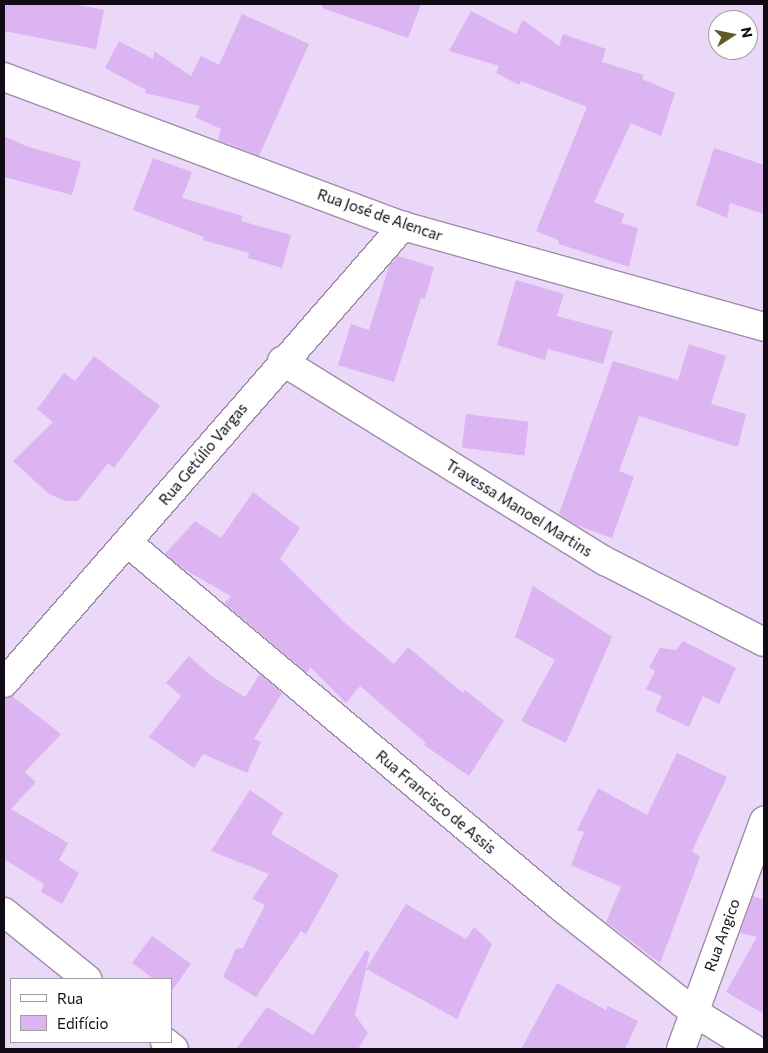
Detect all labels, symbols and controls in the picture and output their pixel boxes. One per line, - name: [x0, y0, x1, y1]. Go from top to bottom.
- north arrow: [708, 10, 758, 60]
- text: N: [738, 25, 757, 39]
- street label: Rua José de Alencar: [315, 185, 445, 245]
- street label: Rua Getúlio Vargas: [155, 399, 251, 509]
- street label: Travessa Manoel Martins: [442, 456, 596, 560]
- street label: Rua Francisco de Assis: [372, 747, 500, 857]
- street label: Rua Angico: [700, 896, 744, 974]
- legend: [10, 978, 172, 1043]
- text: Rua: [57, 989, 83, 1007]
- text: Edifício: [57, 1014, 108, 1032]

